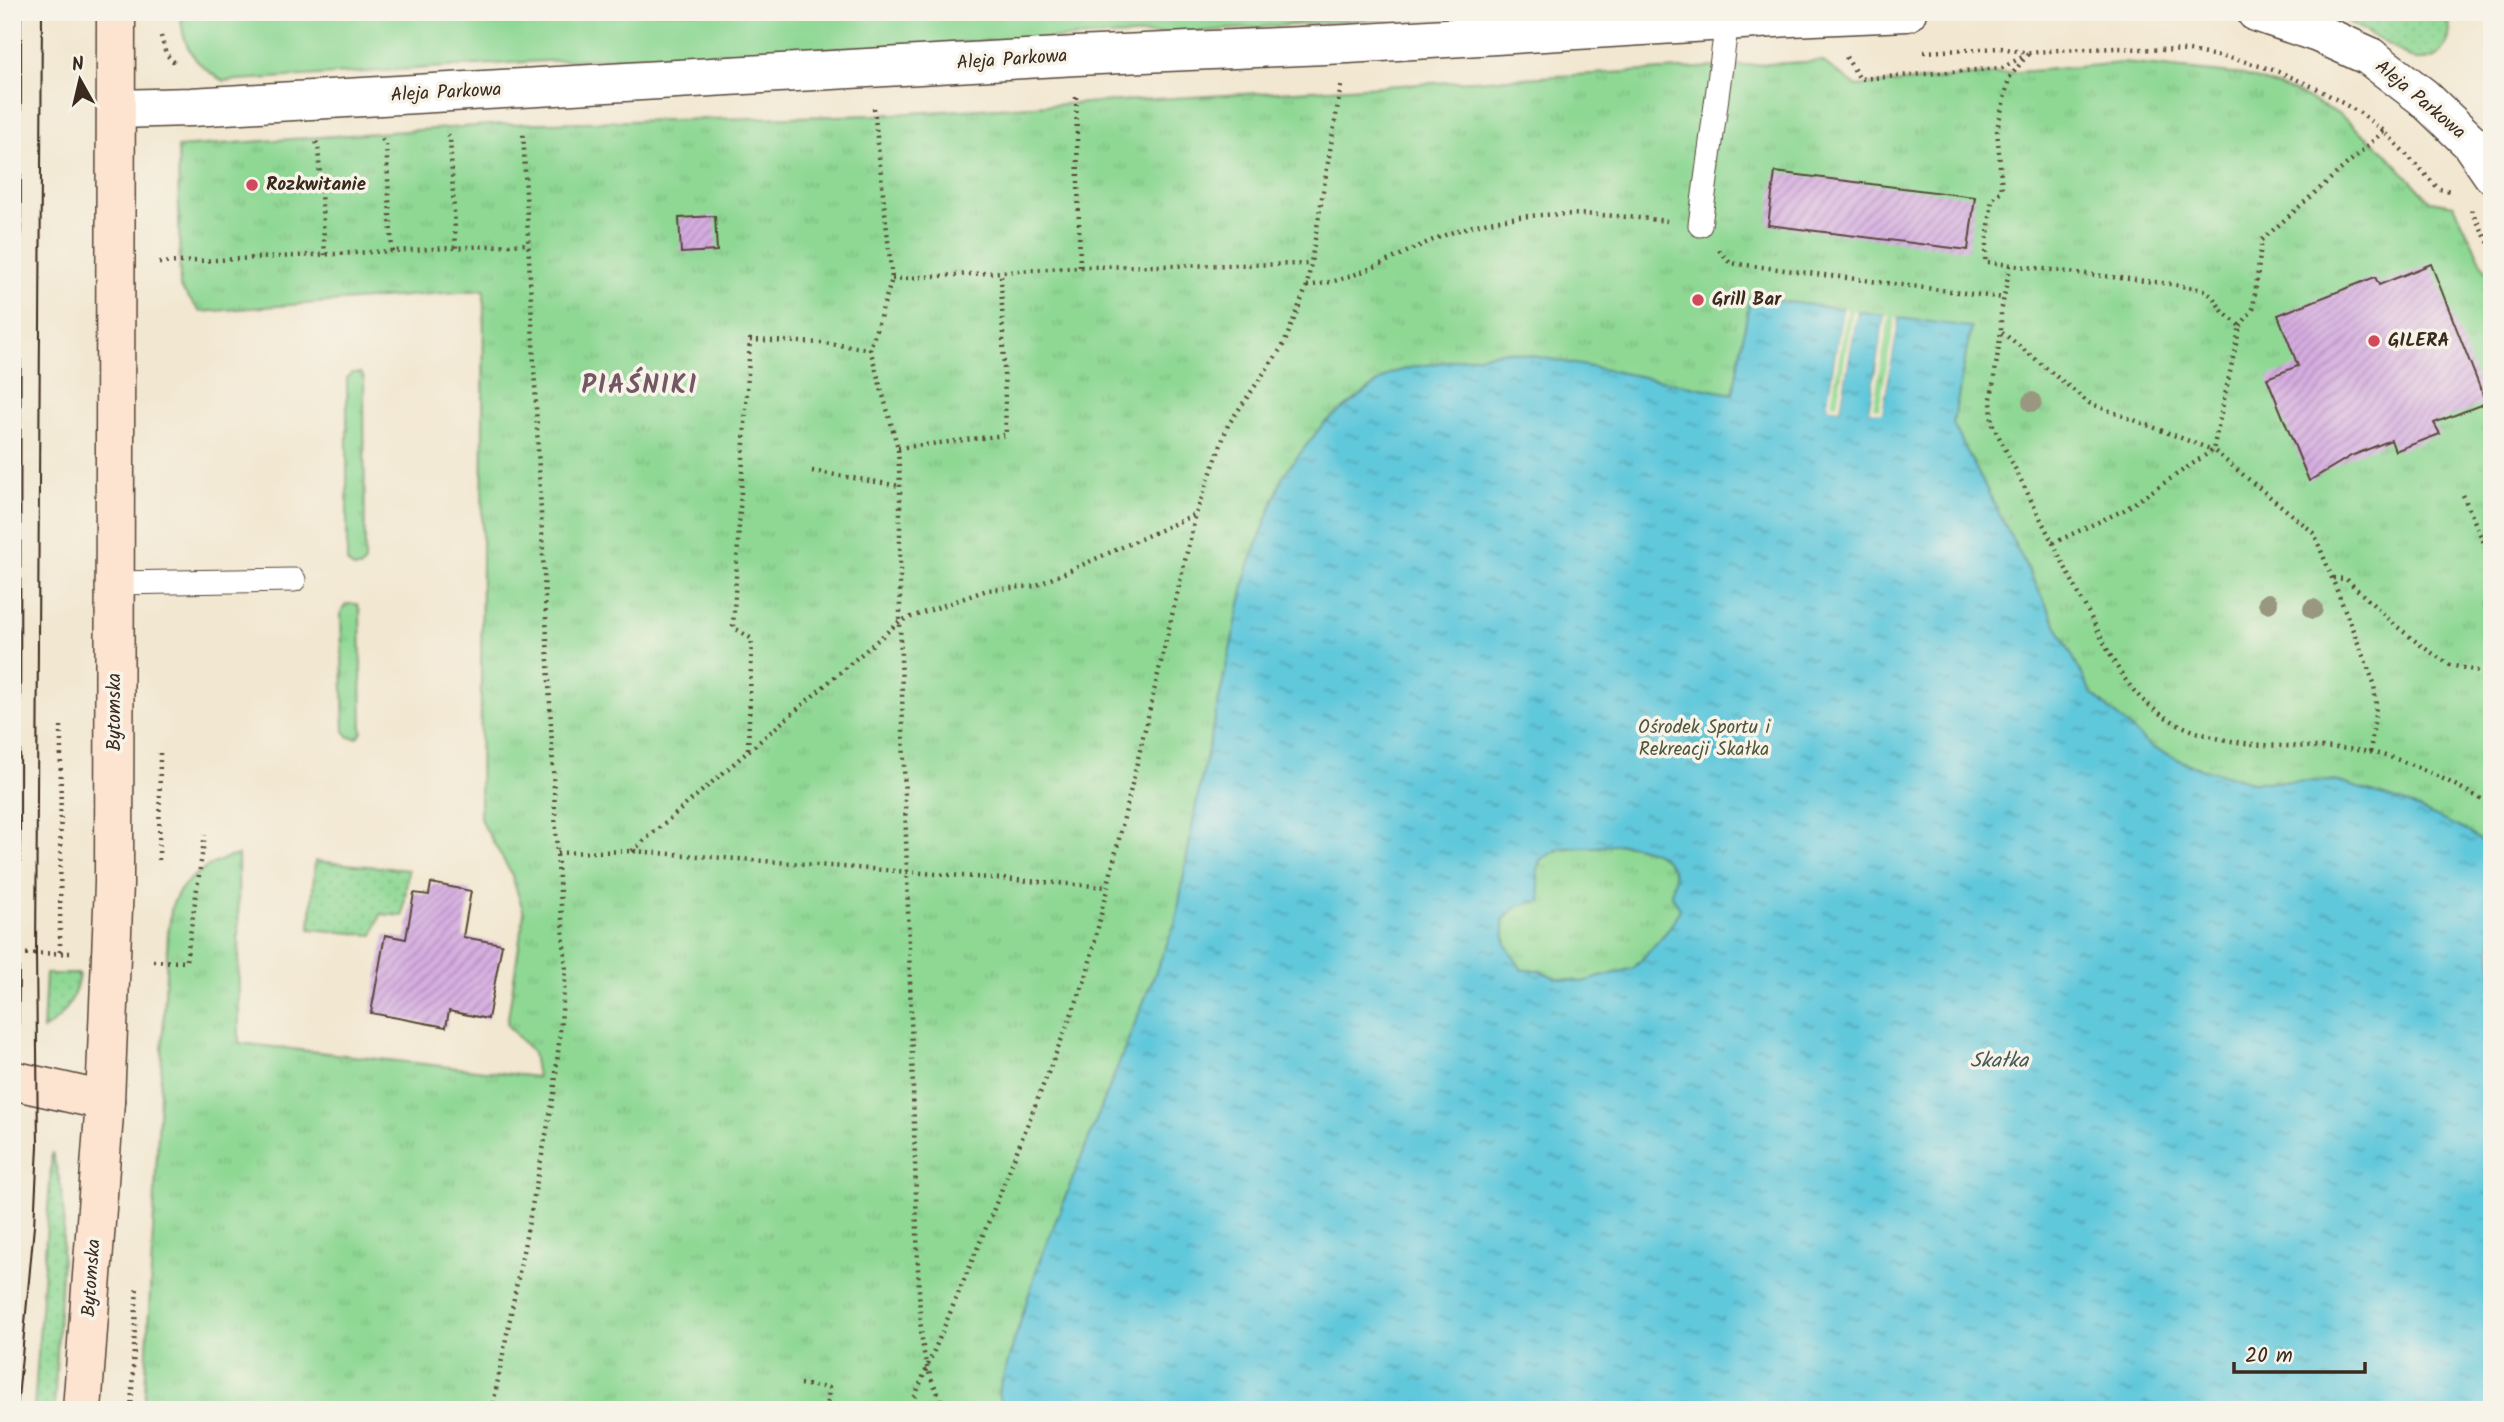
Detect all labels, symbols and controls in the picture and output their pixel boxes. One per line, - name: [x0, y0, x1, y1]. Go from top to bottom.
- street label: Aleja Parkowa: [956, 41, 1068, 79]
- north arrow: [46, 46, 116, 116]
- text: N: [70, 49, 86, 81]
- street label: Aleja Parkowa: [2368, 53, 2472, 147]
- street label: Aleja Parkowa: [390, 75, 502, 111]
- place label: Rozkwitanie: [266, 170, 366, 200]
- marker: Rozkwitanie: [244, 177, 260, 193]
- place label: Grill Bar: [1712, 285, 1782, 315]
- marker: Grill Bar: [1690, 292, 1706, 308]
- place label: GILERA: [2388, 326, 2449, 356]
- marker: GILERA: [2366, 333, 2382, 349]
- district label: PIAŚNIKI: [582, 365, 698, 407]
- street label: Bytomska: [100, 673, 130, 751]
- park label: Ośrodek Sportu i Rekreacji Skałka: [1638, 713, 1771, 765]
- water label: Skałka: [1970, 1045, 2029, 1078]
- street label: Bytomska: [74, 1238, 110, 1318]
- scale bar: [2234, 1331, 2366, 1375]
- text: 20 m: [2245, 1340, 2293, 1373]

